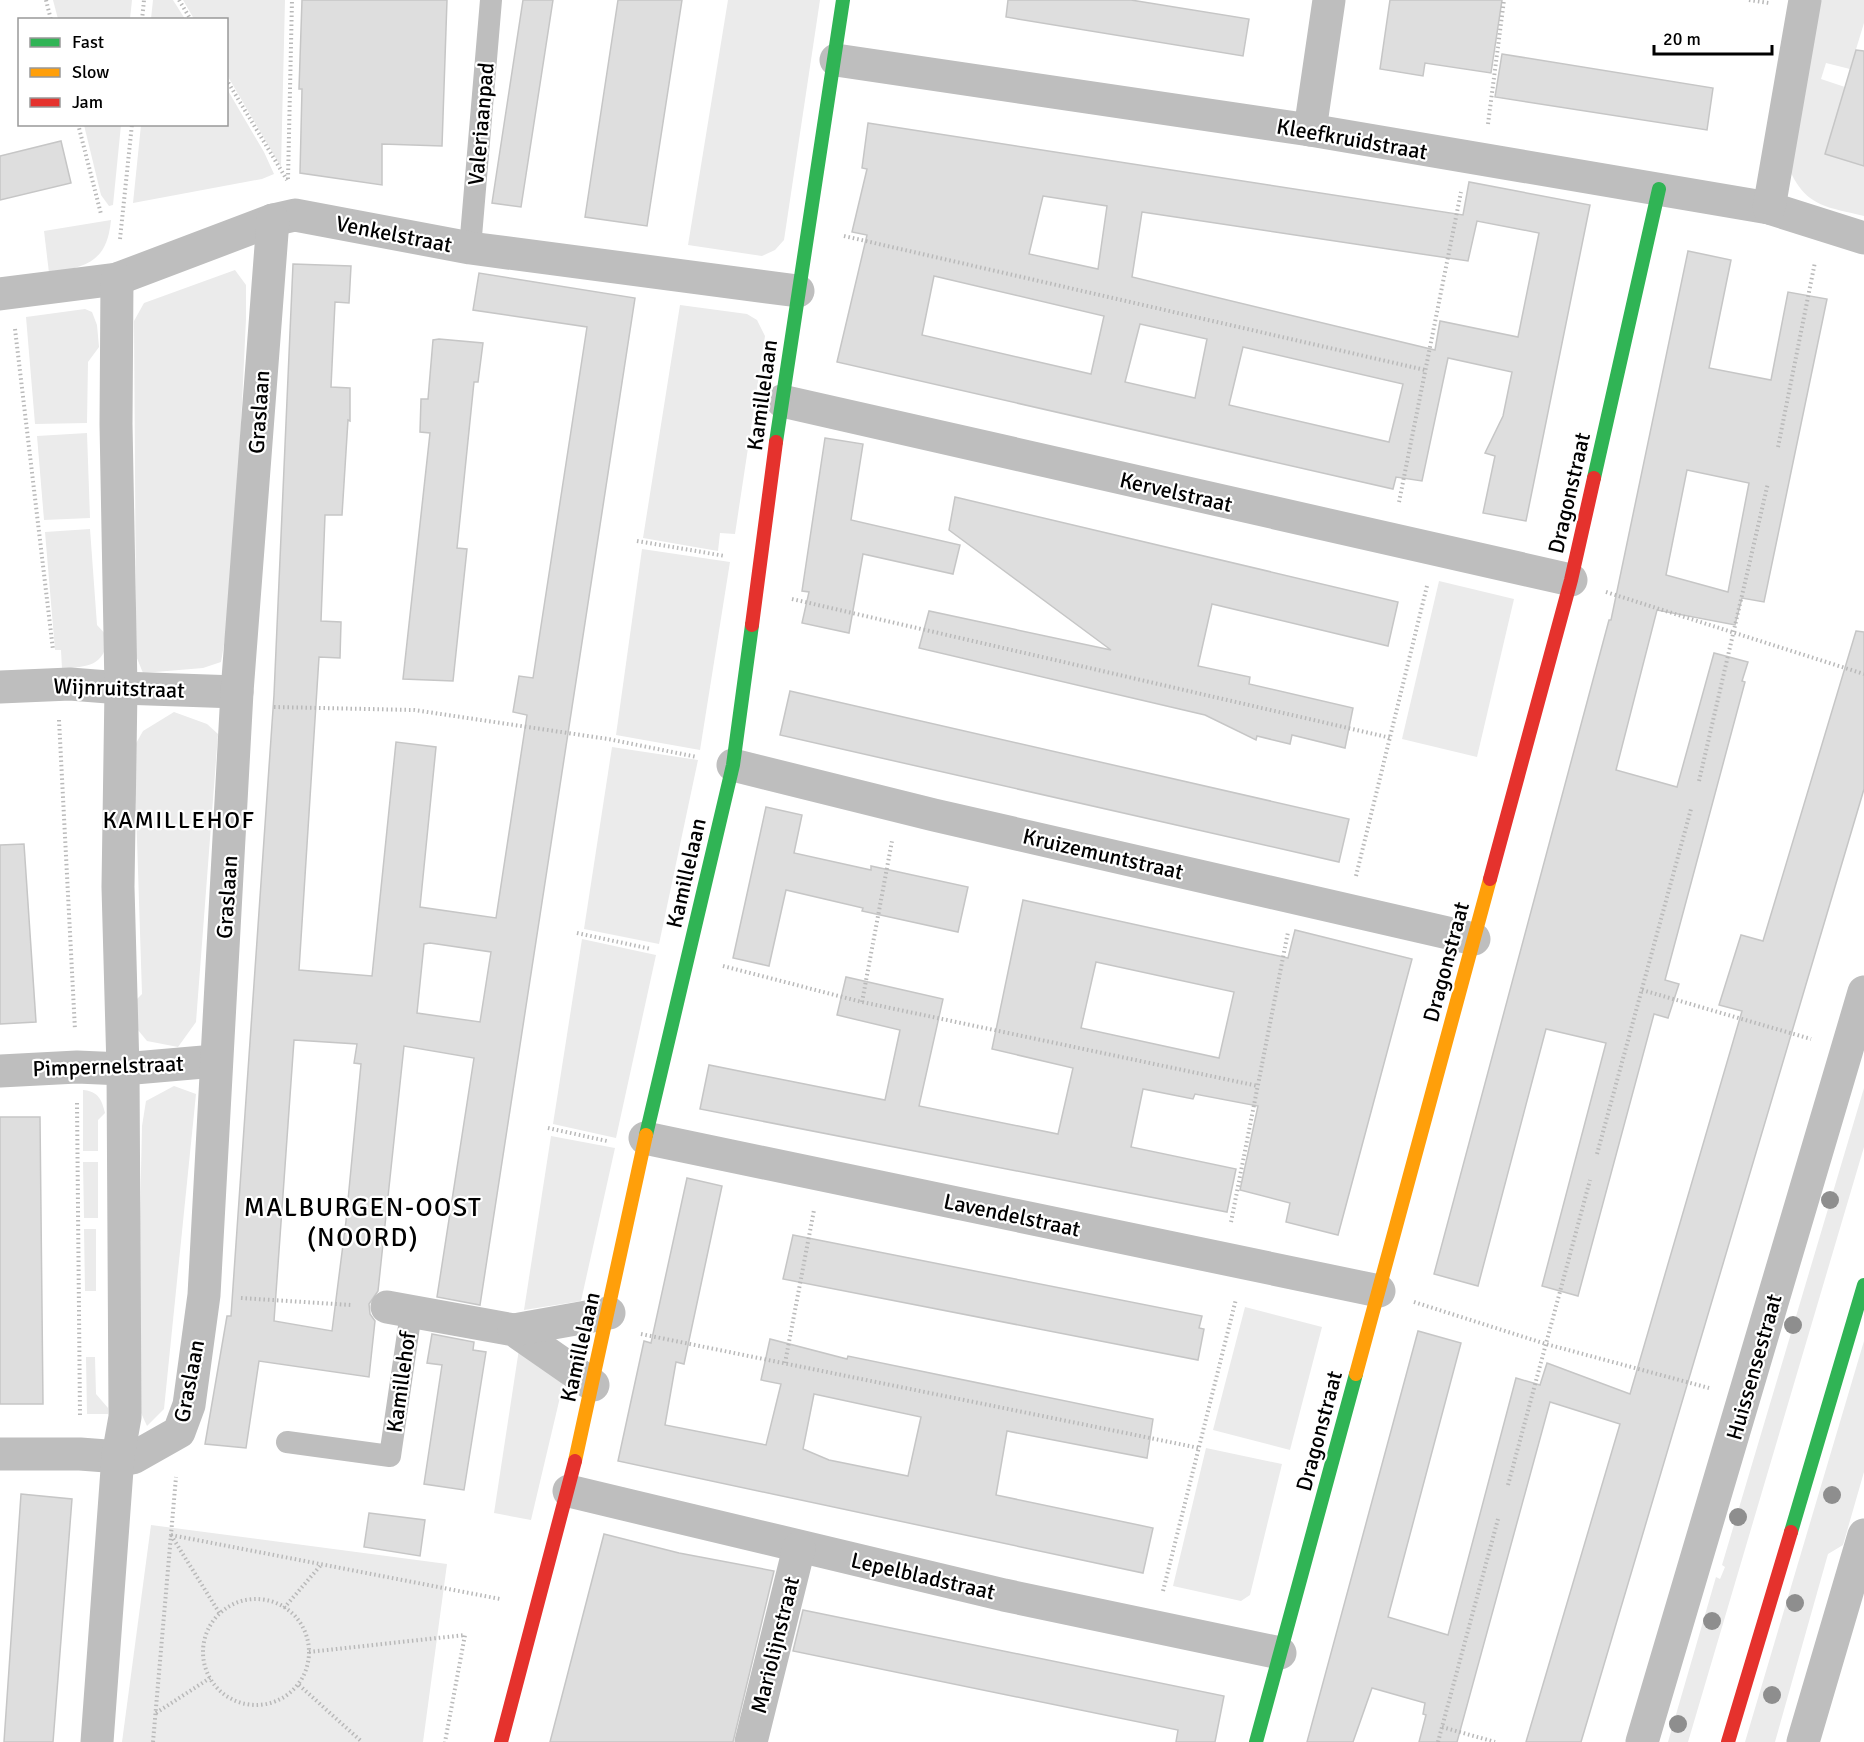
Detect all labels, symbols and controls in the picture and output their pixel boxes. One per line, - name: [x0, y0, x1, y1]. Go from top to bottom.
- legend: [18, 18, 228, 126]
- scale bar: [1654, 18, 1772, 56]
- text: 20 m: [1663, 28, 1701, 50]
- text: Fast: [72, 31, 104, 53]
- text: Slow: [72, 61, 109, 83]
- street label: Valeriaanpad: [462, 61, 500, 187]
- text: Jam: [72, 91, 103, 113]
- street label: Kleefkruidstraat: [1275, 112, 1430, 166]
- street label: Venkelstraat: [334, 210, 455, 259]
- street label: Kamillelaan: [741, 338, 783, 452]
- street label: Graslaan: [243, 369, 275, 455]
- street label: Dragonstraat: [1542, 430, 1596, 556]
- street label: Kervelstraat: [1117, 466, 1235, 518]
- street label: Wijnruitstraat: [53, 672, 185, 704]
- district label: KAMILLEHOF: [102, 805, 256, 835]
- street label: Kamillelaan: [660, 815, 712, 931]
- street label: Kruizemuntstraat: [1020, 822, 1186, 886]
- street label: Graslaan: [211, 854, 243, 940]
- street label: Dragonstraat: [1417, 899, 1475, 1025]
- street label: Pimpernelstraat: [32, 1050, 184, 1082]
- street label: Lavendelstraat: [941, 1187, 1083, 1243]
- district label: MALBURGEN-OOST (NOORD): [244, 1192, 482, 1254]
- street label: Kamillelaan: [554, 1289, 606, 1405]
- street label: Huissensestraat: [1720, 1291, 1788, 1443]
- street label: Kamillehof: [381, 1328, 422, 1434]
- street label: Graslaan: [168, 1337, 210, 1425]
- street label: Dragonstraat: [1290, 1368, 1348, 1494]
- street label: Lepelbladstraat: [848, 1546, 998, 1606]
- street label: Mariolijnstraat: [745, 1573, 805, 1716]

